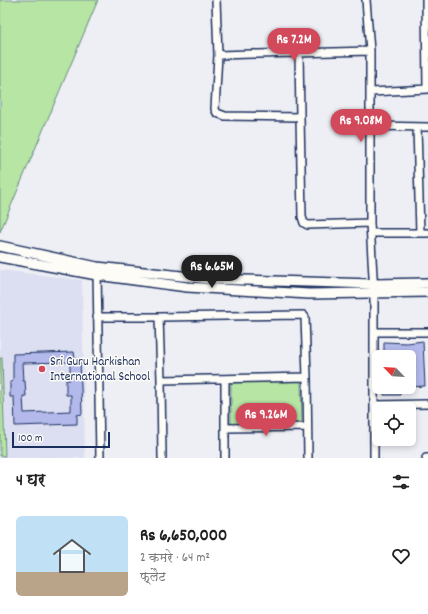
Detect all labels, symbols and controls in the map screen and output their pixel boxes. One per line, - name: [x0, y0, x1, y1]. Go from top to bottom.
- pin: Rs 7.2M: [257, 28, 331, 62]
- text: Rs 7.2M: [276, 31, 312, 50]
- pin: Rs 9.08M: [320, 109, 402, 143]
- text: Rs 9.08M: [340, 112, 382, 131]
- pin: Rs 6.65M: [171, 255, 253, 289]
- text: Rs 6.65M: [190, 258, 234, 277]
- north arrow: [372, 350, 416, 394]
- map controls: [372, 350, 416, 446]
- place label: Sri Guru Harkishan International School: [50, 353, 150, 387]
- marker: Sri Guru Harkishan International School: [37, 364, 47, 374]
- button: locate: [372, 402, 416, 446]
- pin: Rs 9.26M: [225, 403, 307, 437]
- text: Rs 9.26M: [245, 406, 287, 425]
- scale bar: [12, 430, 110, 449]
- text: 100 m: [18, 431, 42, 447]
- text: 4 घर: [16, 470, 45, 494]
- icon: filters: [390, 471, 412, 493]
- text: Rs 6,650,000: [140, 525, 227, 549]
- icon: home: [48, 532, 96, 580]
- icon: heart: [390, 545, 412, 567]
- text: 2 कमरे · 64 m²: [140, 549, 210, 568]
- text: फ़्लैट: [140, 568, 166, 587]

